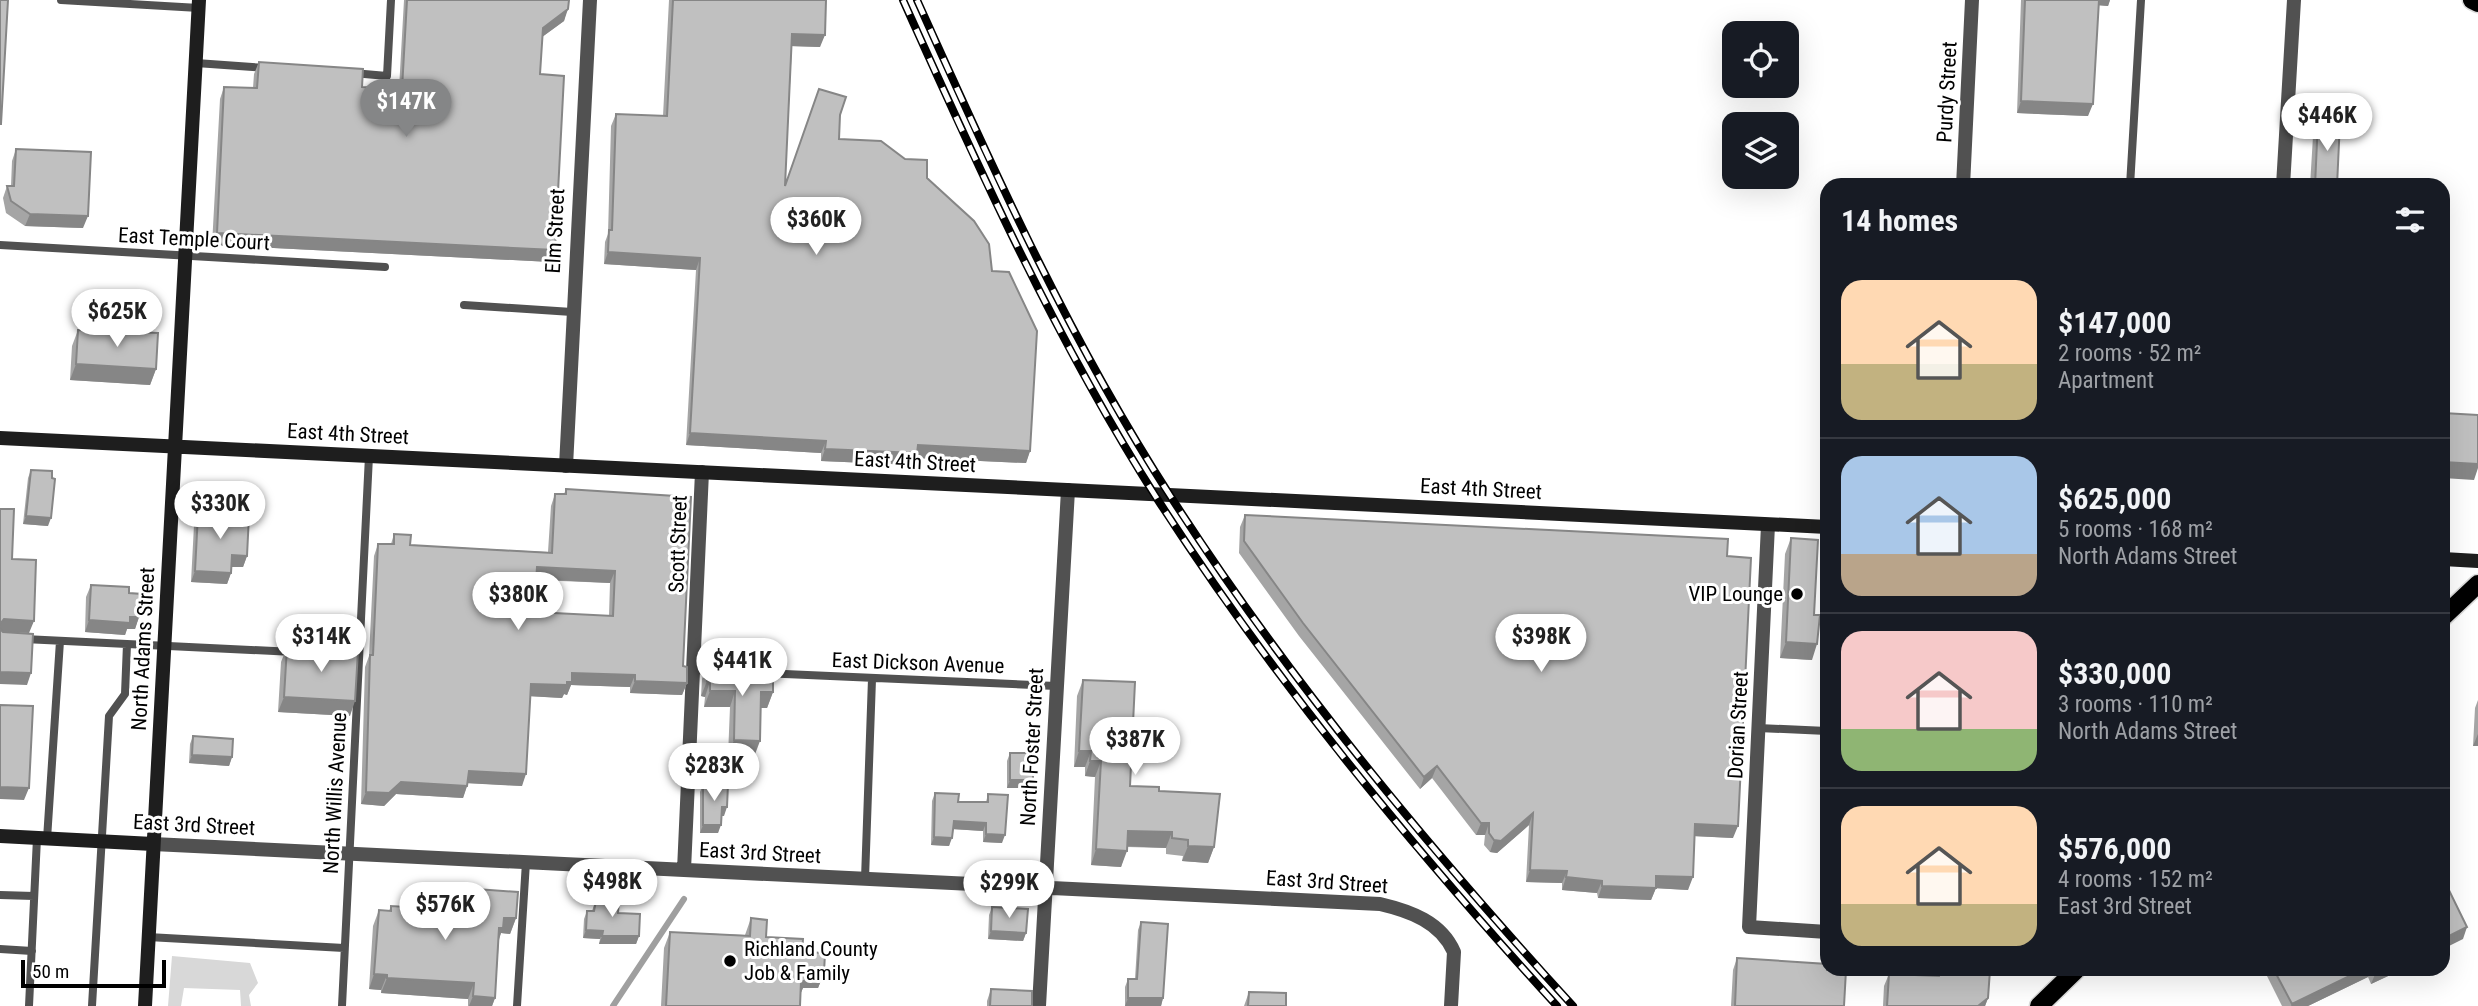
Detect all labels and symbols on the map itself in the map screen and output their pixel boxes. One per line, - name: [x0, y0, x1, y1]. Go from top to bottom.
- street label: Purdy Street: [1932, 41, 1962, 143]
- pin: $147K: [357, 80, 455, 139]
- pin: $446K: [2278, 94, 2376, 153]
- street label: Elm Street: [541, 188, 569, 274]
- pin: $360K: [767, 198, 865, 257]
- street label: East Temple Court: [118, 223, 270, 255]
- pin: $625K: [68, 290, 166, 349]
- street label: East 4th Street: [287, 419, 409, 449]
- street label: East 4th Street: [854, 447, 976, 477]
- street label: East 4th Street: [1420, 474, 1542, 504]
- pin: $330K: [171, 482, 269, 541]
- street label: Scott Street: [664, 495, 692, 593]
- street label: North Adams Street: [127, 567, 159, 731]
- pin: $380K: [469, 572, 567, 632]
- place label: VIP Lounge: [1688, 582, 1783, 606]
- marker: VIP Lounge: [1789, 586, 1805, 602]
- pin: $314K: [272, 614, 370, 674]
- pin: $398K: [1492, 614, 1590, 674]
- pin: $441K: [693, 638, 791, 698]
- street label: East Dickson Avenue: [831, 648, 1005, 678]
- street label: North Foster Street: [1016, 667, 1048, 827]
- street label: Dorian Street: [1723, 670, 1753, 780]
- street label: North Willis Avenue: [319, 711, 351, 874]
- pin: $387K: [1086, 718, 1184, 777]
- pin: $283K: [665, 744, 763, 803]
- street label: East 3rd Street: [132, 810, 256, 840]
- street label: East 3rd Street: [698, 838, 822, 868]
- pin: $498K: [563, 860, 661, 919]
- pin: $299K: [960, 860, 1058, 920]
- street label: East 3rd Street: [1265, 866, 1389, 898]
- pin: $576K: [396, 883, 494, 942]
- place label: Richland County Job & Family: [744, 937, 878, 985]
- marker: Richland County Job & Family: [722, 953, 738, 969]
- scale bar: [21, 957, 166, 989]

